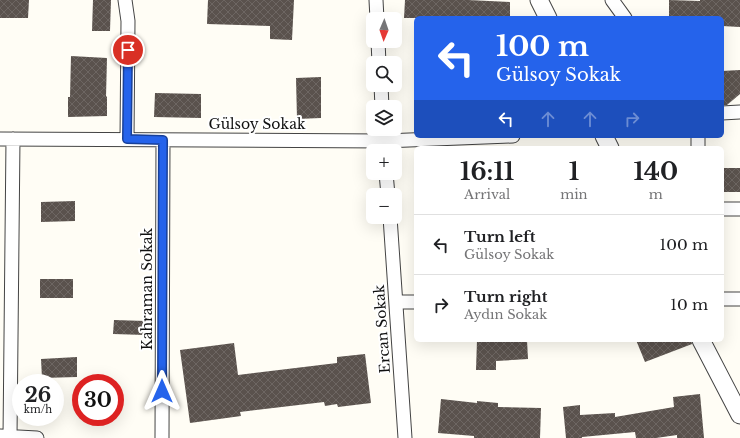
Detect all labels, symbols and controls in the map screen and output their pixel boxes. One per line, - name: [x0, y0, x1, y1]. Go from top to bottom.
- north arrow: [366, 12, 402, 48]
- map controls: [366, 12, 402, 224]
- text: 100 m: [496, 29, 589, 64]
- icon: left: [430, 32, 482, 84]
- pin: [111, 33, 145, 67]
- icon: arrive: [117, 39, 139, 61]
- button: search: [366, 56, 402, 92]
- text: Gülsoy Sokak: [496, 64, 621, 86]
- button: layers: [366, 100, 402, 136]
- icon: left: [495, 108, 517, 130]
- icon: ahead: [537, 108, 559, 130]
- icon: ahead: [579, 108, 601, 130]
- icon: right: [621, 108, 643, 130]
- street label: Gülsoy Sokak: [208, 115, 306, 133]
- button: +: [366, 144, 402, 180]
- text: 16:11: [460, 157, 514, 186]
- text: 1: [569, 157, 579, 186]
- text: 140: [634, 157, 678, 186]
- text: Arrival: [464, 186, 510, 203]
- text: min: [560, 186, 588, 203]
- text: m: [649, 186, 663, 203]
- button: −: [366, 188, 402, 224]
- street label: Kahraman Sokak: [138, 227, 156, 350]
- text: Turn left: [464, 227, 535, 246]
- icon: left: [430, 234, 452, 256]
- text: 100 m: [659, 235, 708, 254]
- text: Gülsoy Sokak: [464, 246, 554, 263]
- street label: Ercan Sokak: [370, 284, 394, 374]
- text: Turn right: [464, 287, 547, 306]
- icon: right: [430, 294, 452, 316]
- text: 10 m: [670, 295, 708, 314]
- text: Aydın Sokak: [464, 306, 547, 323]
- position arrow: [141, 370, 183, 412]
- speed limit sign: 30: [72, 374, 124, 426]
- text: 26: [25, 383, 51, 407]
- text: km/h: [24, 403, 52, 416]

